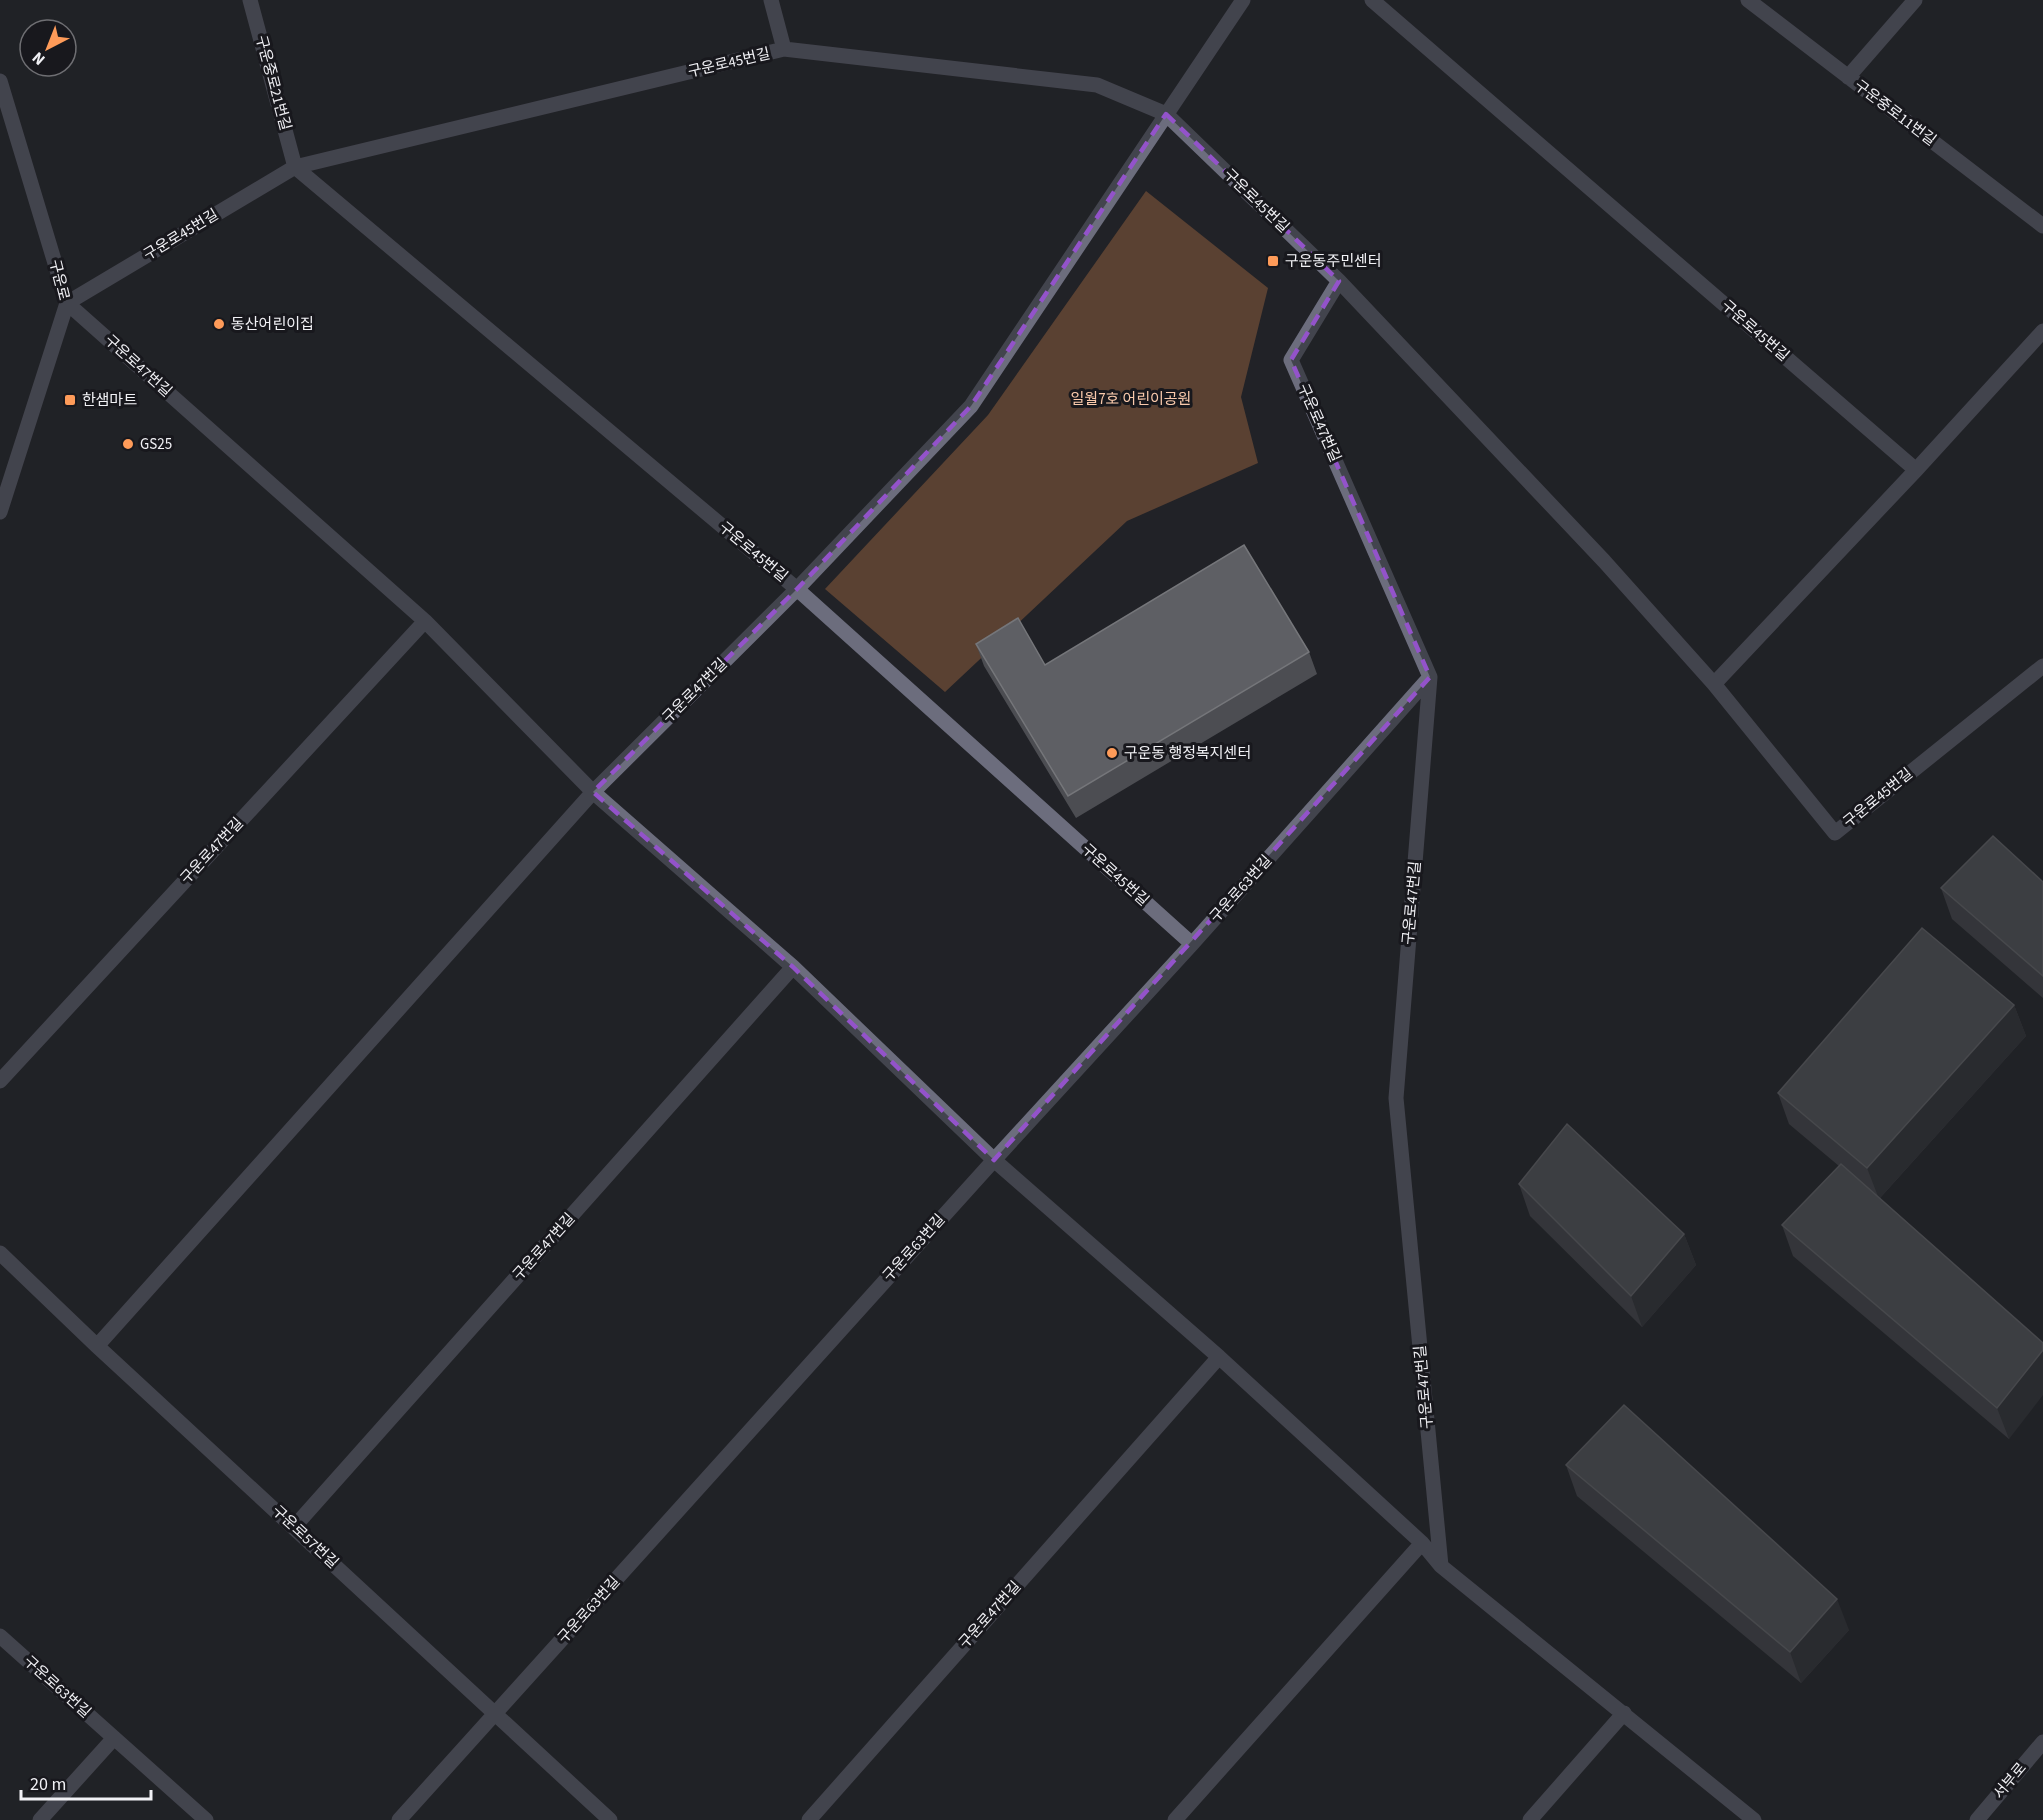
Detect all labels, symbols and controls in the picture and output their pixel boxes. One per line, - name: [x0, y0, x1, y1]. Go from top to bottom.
- north arrow: [18, 18, 78, 78]
- street label: 구운중로21번길: [250, 33, 296, 133]
- street label: 구운로45번길: [686, 43, 772, 83]
- text: N: [27, 47, 50, 70]
- street label: 구운중로11번길: [1850, 75, 1940, 151]
- street label: 구운로45번길: [1219, 164, 1293, 238]
- street label: 구운로45번길: [140, 204, 222, 266]
- place label: 구운동주민센터: [1285, 251, 1382, 272]
- marker: 구운동주민센터: [1266, 254, 1280, 268]
- street label: 구운로: [44, 257, 74, 303]
- street label: 구운로45번길: [1716, 296, 1794, 366]
- place label: 동산어린이집: [231, 314, 314, 335]
- marker: 동산어린이집: [212, 317, 226, 331]
- street label: 구운로47번길: [100, 330, 176, 402]
- street label: 구운로47번길: [1292, 380, 1346, 466]
- park label: 일월7호 어린이공원: [1071, 389, 1191, 410]
- place label: 한샘마트: [82, 390, 137, 411]
- marker: 한샘마트: [63, 393, 77, 407]
- place label: GS25: [140, 434, 172, 455]
- marker: GS25: [121, 437, 135, 451]
- street label: 구운로45번길: [714, 517, 792, 587]
- street label: 구운로47번길: [658, 654, 732, 728]
- place label: 구운동 행정복지센터: [1124, 743, 1251, 764]
- marker: 구운동 행정복지센터: [1105, 746, 1119, 760]
- street label: 구운로45번길: [1839, 763, 1917, 833]
- street label: 구운로47번길: [176, 813, 248, 889]
- street label: 구운로45번길: [1077, 839, 1153, 911]
- street label: 구운로63번길: [1205, 851, 1277, 927]
- street label: 구운로47번길: [1398, 860, 1426, 946]
- street label: 구운로47번길: [508, 1209, 580, 1285]
- street label: 구운로63번길: [878, 1210, 950, 1286]
- street label: 구운로47번길: [1410, 1344, 1438, 1430]
- street label: 구운로57번길: [267, 1501, 343, 1573]
- street label: 구운로63번길: [553, 1572, 625, 1648]
- street label: 구운로47번길: [954, 1577, 1026, 1653]
- street label: 구운로63번길: [19, 1651, 95, 1723]
- street label: 서부로: [1989, 1758, 2031, 1804]
- scale bar: [21, 1763, 152, 1801]
- text: 20 m: [30, 1772, 66, 1797]

